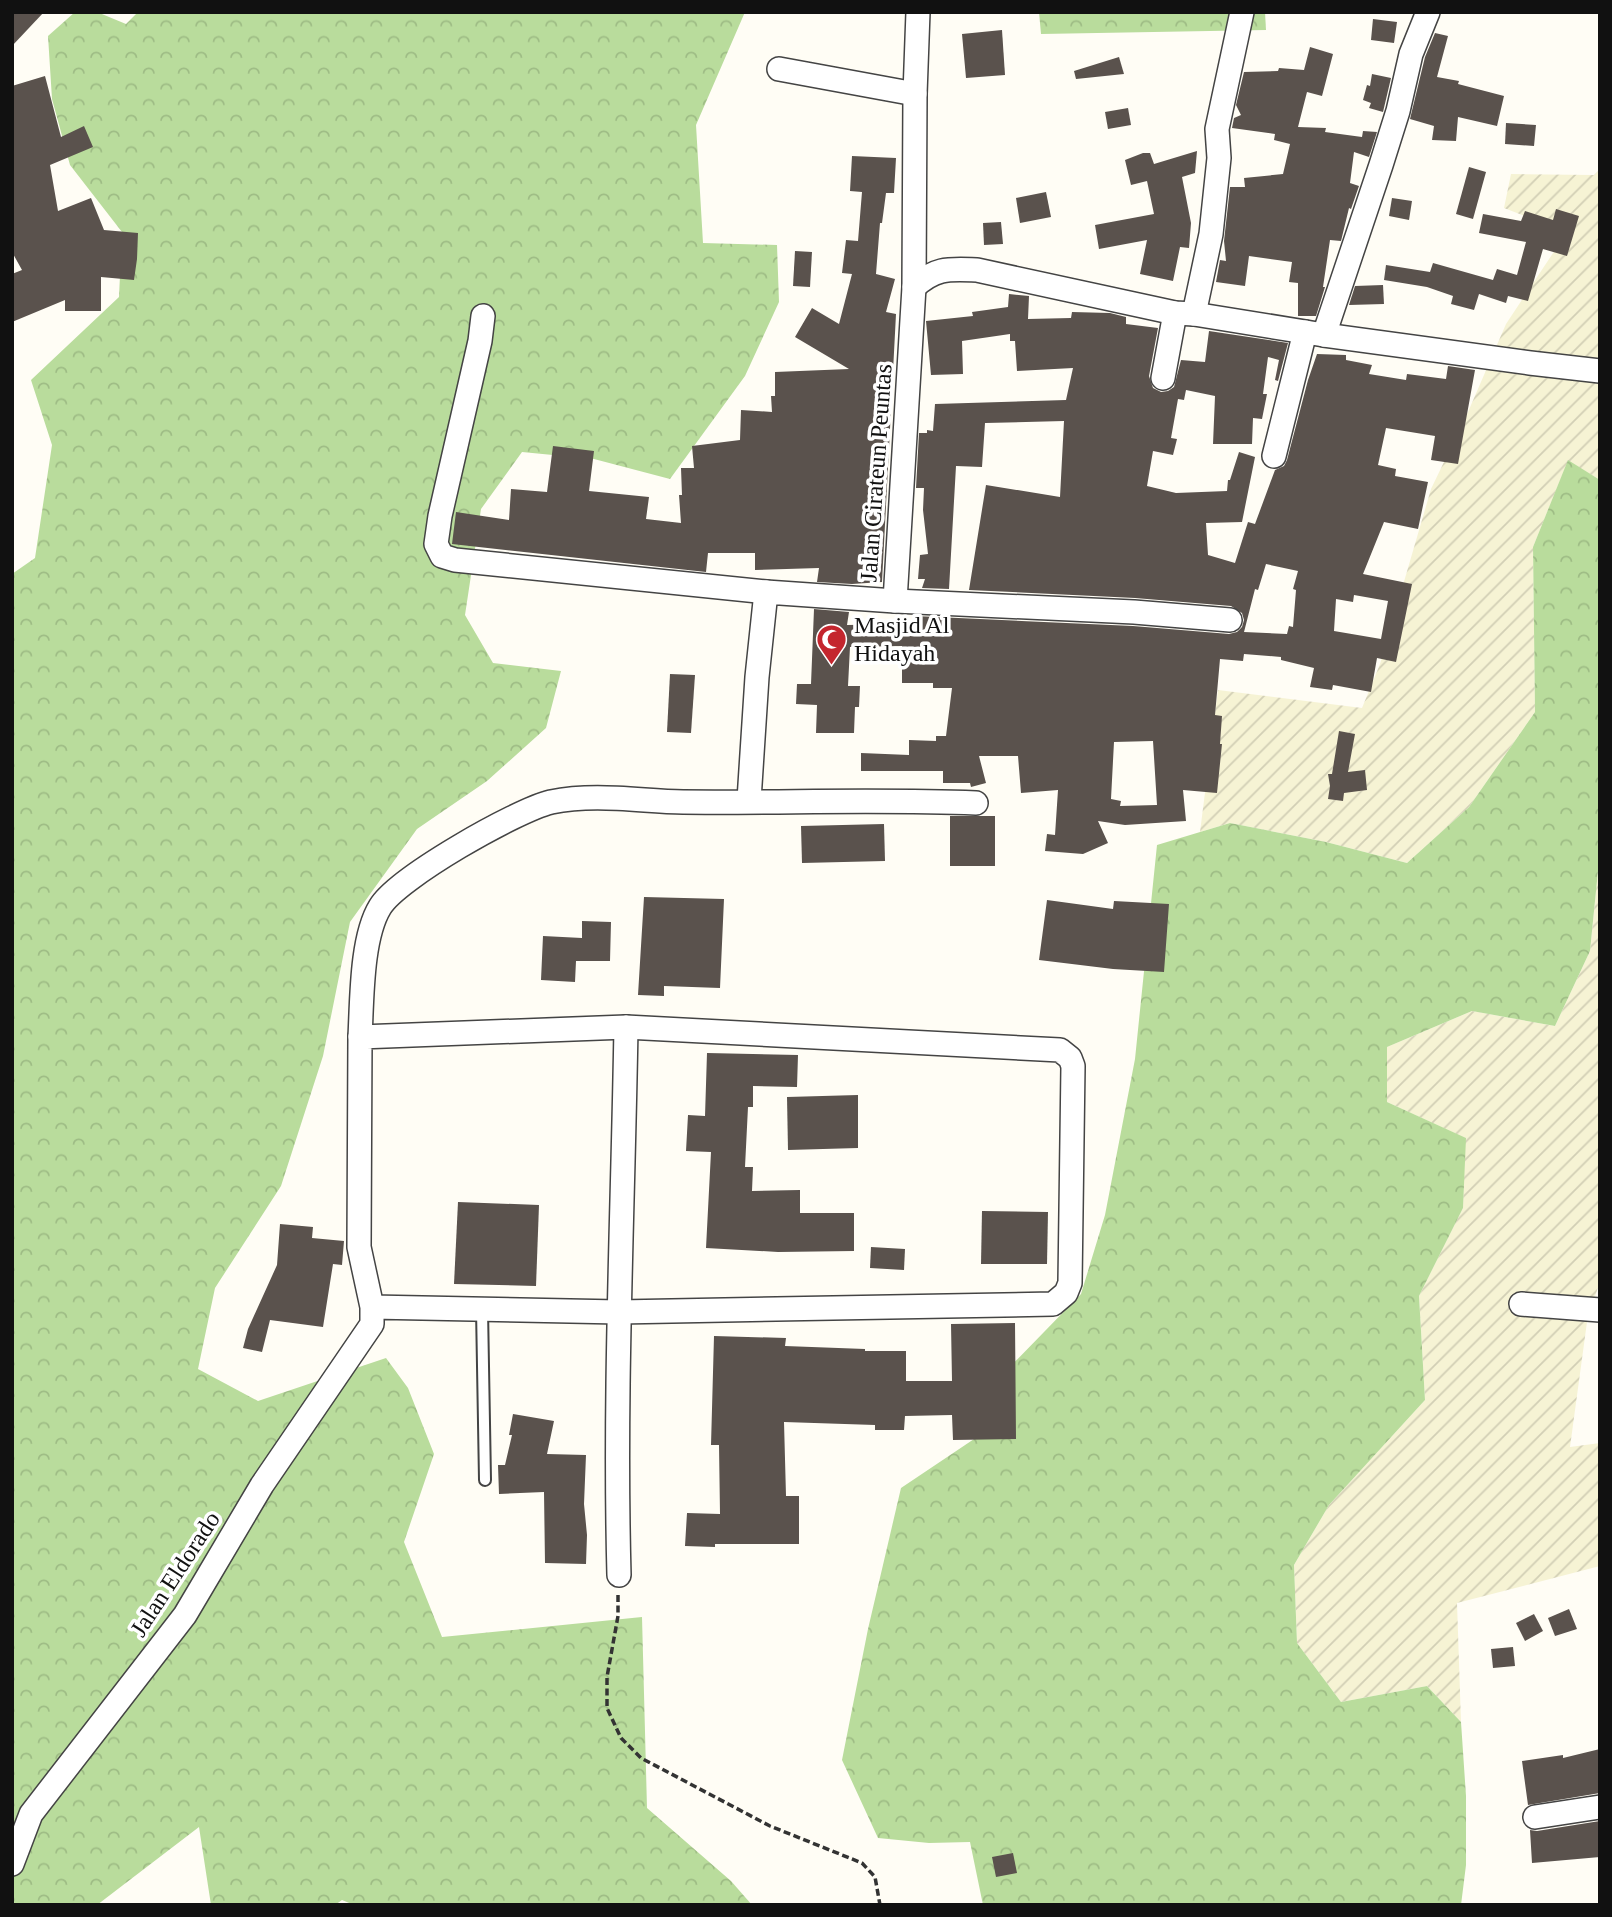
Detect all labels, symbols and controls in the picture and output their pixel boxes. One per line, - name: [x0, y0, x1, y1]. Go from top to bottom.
- street label: Jalan Cirateun Peuntas: [855, 363, 897, 583]
- place label: Masjid Al Hidayah: [854, 612, 950, 666]
- mosque icon: Masjid Al Hidayah: [814, 622, 848, 666]
- street label: Jalan Eldorado: [125, 1507, 225, 1641]

